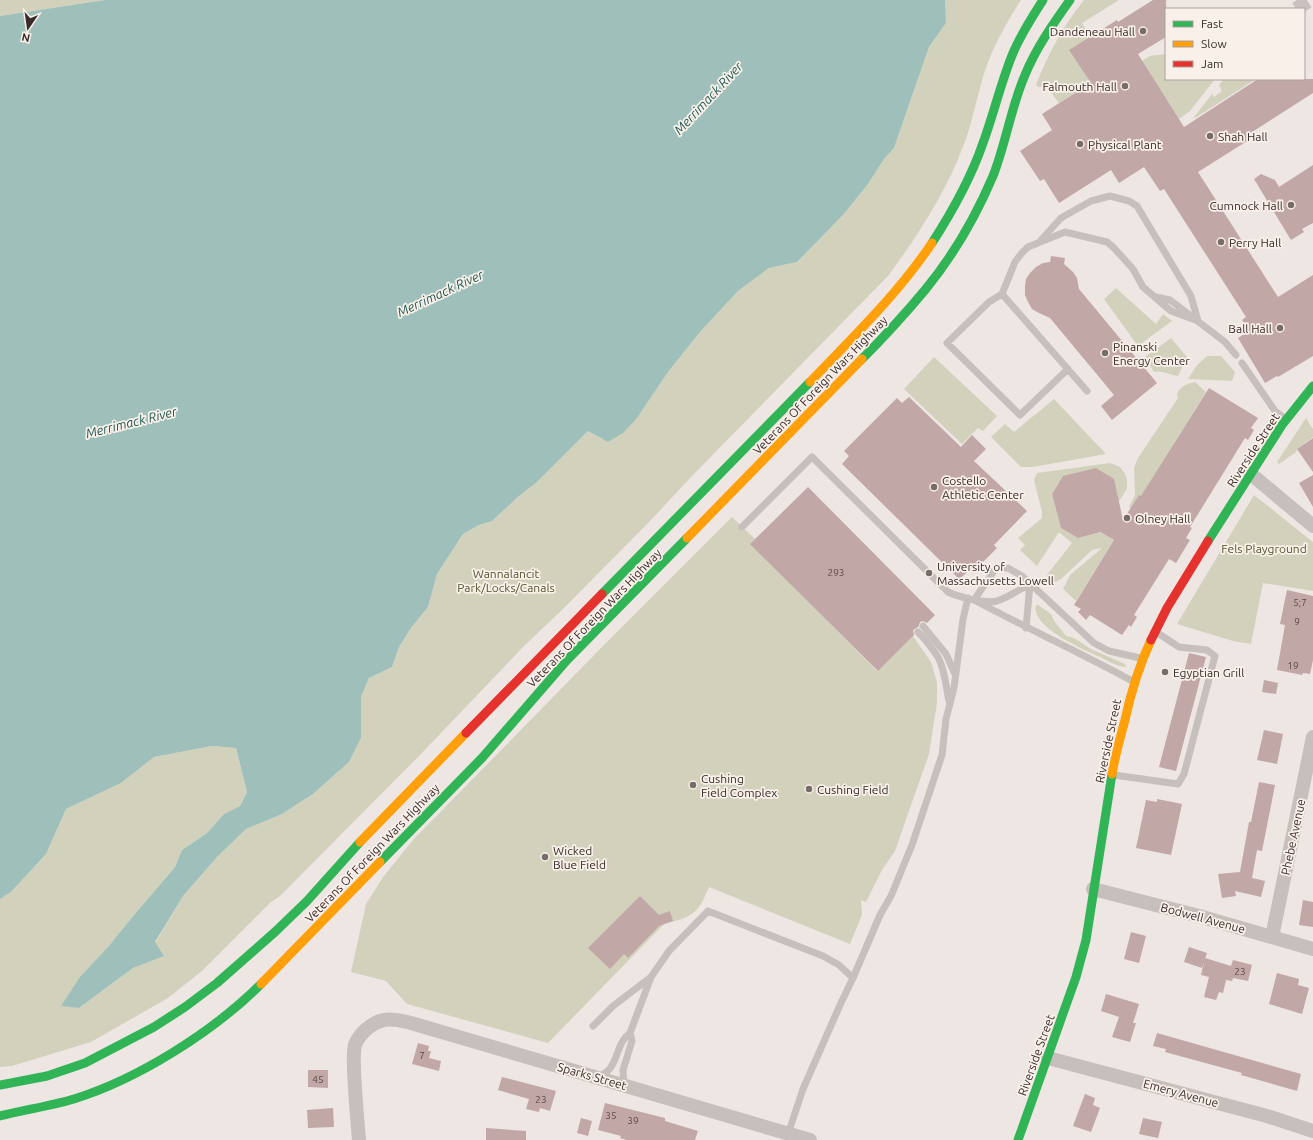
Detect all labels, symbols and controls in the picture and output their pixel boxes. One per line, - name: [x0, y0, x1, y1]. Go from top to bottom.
- north arrow: [8, 8, 48, 48]
- legend: [1165, 8, 1305, 80]
- text: Fast: [1201, 17, 1223, 30]
- place label: Dandeneau Hall: [1050, 25, 1135, 38]
- marker: Dandeneau Hall: [1138, 26, 1148, 36]
- text: N: [20, 31, 31, 45]
- text: Slow: [1201, 37, 1227, 50]
- text: Jam: [1201, 57, 1223, 70]
- water label: Merrimack River: [671, 58, 746, 137]
- place label: Falmouth Hall: [1042, 80, 1117, 93]
- marker: Falmouth Hall: [1120, 81, 1130, 91]
- place label: Shah Hall: [1218, 130, 1268, 143]
- marker: Shah Hall: [1205, 131, 1215, 141]
- place label: Physical Plant: [1088, 138, 1162, 151]
- marker: Physical Plant: [1075, 139, 1085, 149]
- place label: Cumnock Hall: [1209, 199, 1283, 212]
- marker: Cumnock Hall: [1286, 200, 1296, 210]
- place label: Perry Hall: [1229, 236, 1281, 249]
- marker: Perry Hall: [1216, 237, 1226, 247]
- water label: Merrimack River: [395, 267, 486, 319]
- street label: Veterans Of Foreign Wars Highway: [750, 313, 890, 457]
- place label: Ball Hall: [1228, 322, 1272, 335]
- marker: Ball Hall: [1275, 323, 1285, 333]
- place label: Pinanski Energy Center: [1113, 340, 1190, 367]
- marker: Pinanski Energy Center: [1100, 348, 1110, 358]
- water label: Merrimack River: [84, 404, 179, 440]
- street label: Riverside Street: [1224, 410, 1282, 489]
- place label: Costello Athletic Center: [942, 474, 1024, 501]
- marker: Costello Athletic Center: [929, 482, 939, 492]
- place label: Olney Hall: [1135, 512, 1190, 525]
- marker: Olney Hall: [1122, 513, 1132, 523]
- park label: Fels Playground: [1221, 542, 1307, 555]
- street label: Veterans Of Foreign Wars Highway: [524, 546, 664, 690]
- place label: University of Massachusetts Lowell: [937, 560, 1054, 587]
- park label: Wannalancit Park/Locks/Canals: [457, 567, 555, 594]
- house number: 293: [828, 567, 844, 578]
- marker: University of Massachusetts Lowell: [924, 568, 934, 578]
- house number: 5;7: [1293, 597, 1307, 608]
- house number: 9: [1294, 616, 1300, 627]
- house number: 19: [1287, 660, 1299, 671]
- place label: Egyptian Grill: [1173, 666, 1244, 679]
- marker: Egyptian Grill: [1160, 667, 1170, 677]
- street label: Riverside Street: [1093, 698, 1123, 784]
- place label: Cushing Field Complex: [701, 772, 777, 799]
- marker: Cushing Field Complex: [688, 780, 698, 790]
- street label: Veterans Of Foreign Wars Highway: [302, 781, 442, 925]
- place label: Cushing Field: [817, 783, 889, 796]
- marker: Cushing Field: [804, 784, 814, 794]
- street label: Phebe Avenue: [1279, 798, 1307, 876]
- place label: Wicked Blue Field: [553, 844, 606, 871]
- marker: Wicked Blue Field: [540, 852, 550, 862]
- street label: Bodwell Avenue: [1159, 900, 1247, 936]
- house number: 23: [1234, 966, 1246, 977]
- street label: Riverside Street: [1015, 1012, 1057, 1097]
- house number: 7: [419, 1050, 425, 1061]
- street label: Sparks Street: [556, 1060, 628, 1092]
- house number: 45: [312, 1074, 324, 1085]
- street label: Emery Avenue: [1142, 1077, 1220, 1109]
- house number: 23: [535, 1094, 547, 1105]
- house number: 35: [605, 1110, 617, 1121]
- house number: 39: [627, 1115, 639, 1126]

